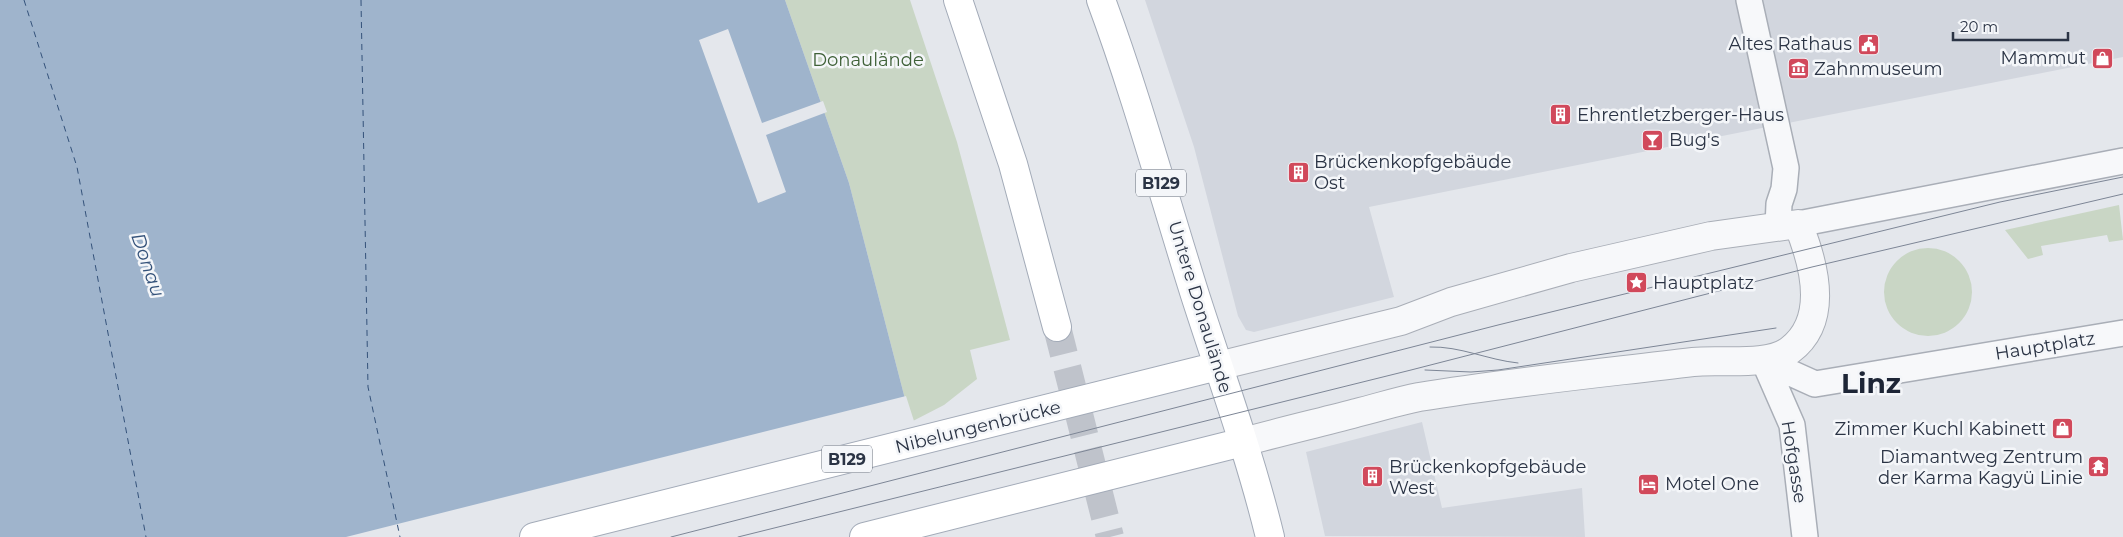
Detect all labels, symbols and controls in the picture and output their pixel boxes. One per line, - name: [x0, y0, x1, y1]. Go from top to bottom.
- scale bar: [1953, 10, 2068, 42]
- text: 20 m: [1960, 17, 1998, 36]
- public building icon: Altes Rathaus: [1856, 32, 1880, 56]
- place label: Altes Rathaus: [1729, 33, 1852, 55]
- shop icon: Mammut: [2090, 46, 2114, 70]
- place label: Mammut: [2001, 47, 2086, 69]
- park label: Donaulände: [812, 49, 924, 71]
- museum icon: Zahnmuseum: [1786, 57, 1810, 81]
- place label: Zahnmuseum: [1814, 58, 1943, 80]
- building icon: Ehrentletzberger-Haus: [1549, 103, 1573, 127]
- place label: Ehrentletzberger-Haus: [1577, 104, 1784, 126]
- bar icon: Bug's: [1641, 128, 1665, 152]
- place label: Bug's: [1669, 129, 1720, 151]
- place label: Brückenkopfgebäude Ost: [1314, 151, 1511, 194]
- building icon: Brückenkopfgebäude Ost: [1286, 160, 1310, 184]
- road number: B129: [1136, 170, 1186, 197]
- street label: Untere Donaulände: [1163, 218, 1237, 396]
- water label: Donau: [126, 230, 170, 300]
- place icon: Hauptplatz: [1625, 271, 1649, 295]
- place label: Hauptplatz: [1653, 272, 1754, 294]
- street label: Hauptplatz: [1993, 327, 2097, 365]
- district label: Linz: [1841, 366, 1901, 400]
- street label: Nibelungenbrücke: [893, 396, 1063, 458]
- shop icon: Zimmer Kuchl Kabinett: [2050, 417, 2074, 441]
- place label: Zimmer Kuchl Kabinett: [1835, 418, 2046, 440]
- street label: Hofgasse: [1777, 419, 1811, 505]
- road number: B129: [822, 446, 872, 472]
- place label: Diamantweg Zentrum der Karma Kagyü Linie: [1878, 446, 2083, 489]
- temple icon: Diamantweg Zentrum der Karma Kagyü Linie: [2087, 455, 2111, 479]
- place label: Brückenkopfgebäude West: [1389, 456, 1586, 499]
- building icon: Brückenkopfgebäude West: [1361, 465, 1385, 489]
- hotel icon: Motel One: [1637, 472, 1661, 496]
- place label: Motel One: [1665, 473, 1759, 495]

